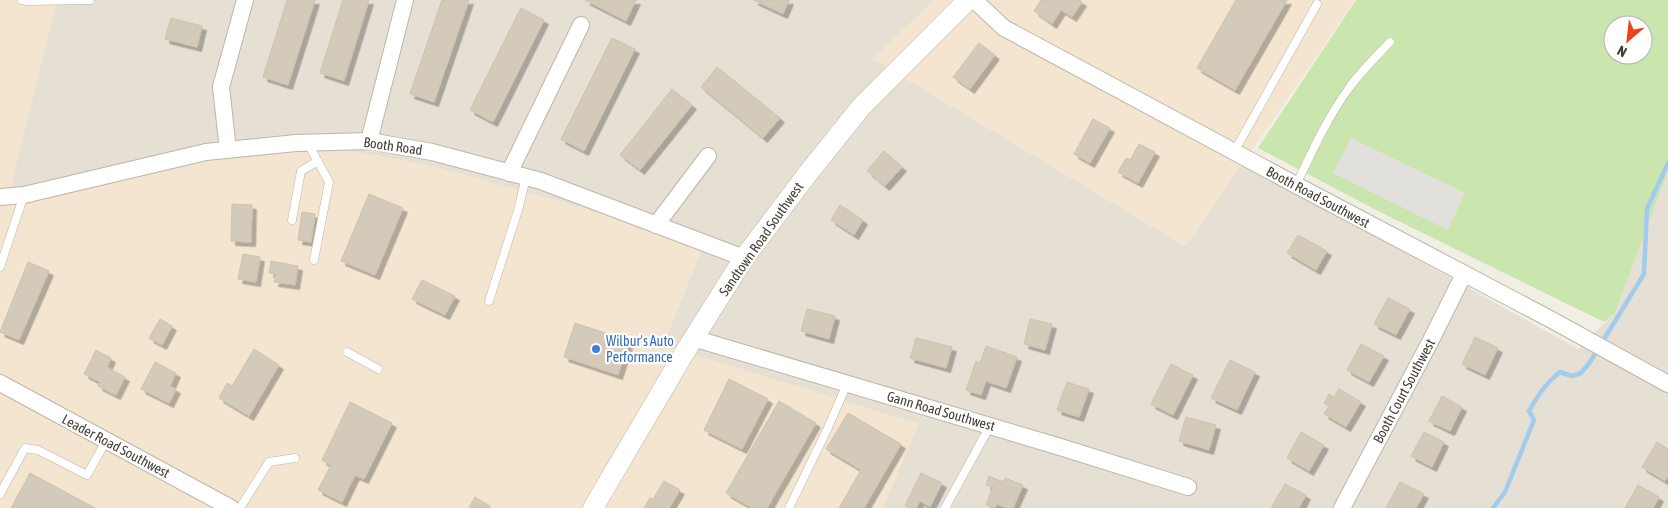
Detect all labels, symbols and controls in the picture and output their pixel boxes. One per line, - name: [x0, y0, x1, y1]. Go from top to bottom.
- north arrow: [1603, 15, 1653, 65]
- text: N: [1614, 42, 1629, 60]
- street label: Booth Road: [363, 134, 423, 158]
- street label: Booth Road Southwest: [1264, 163, 1372, 231]
- street label: Sandtown Road Southwest: [716, 179, 806, 299]
- place label: Wilbur's Auto Performance: [606, 333, 674, 365]
- street label: Booth Court Southwest: [1370, 336, 1438, 446]
- marker: Wilbur's Auto Performance: [590, 343, 602, 355]
- street label: Gann Road Southwest: [885, 388, 997, 434]
- street label: Leader Road Southwest: [59, 411, 173, 481]

